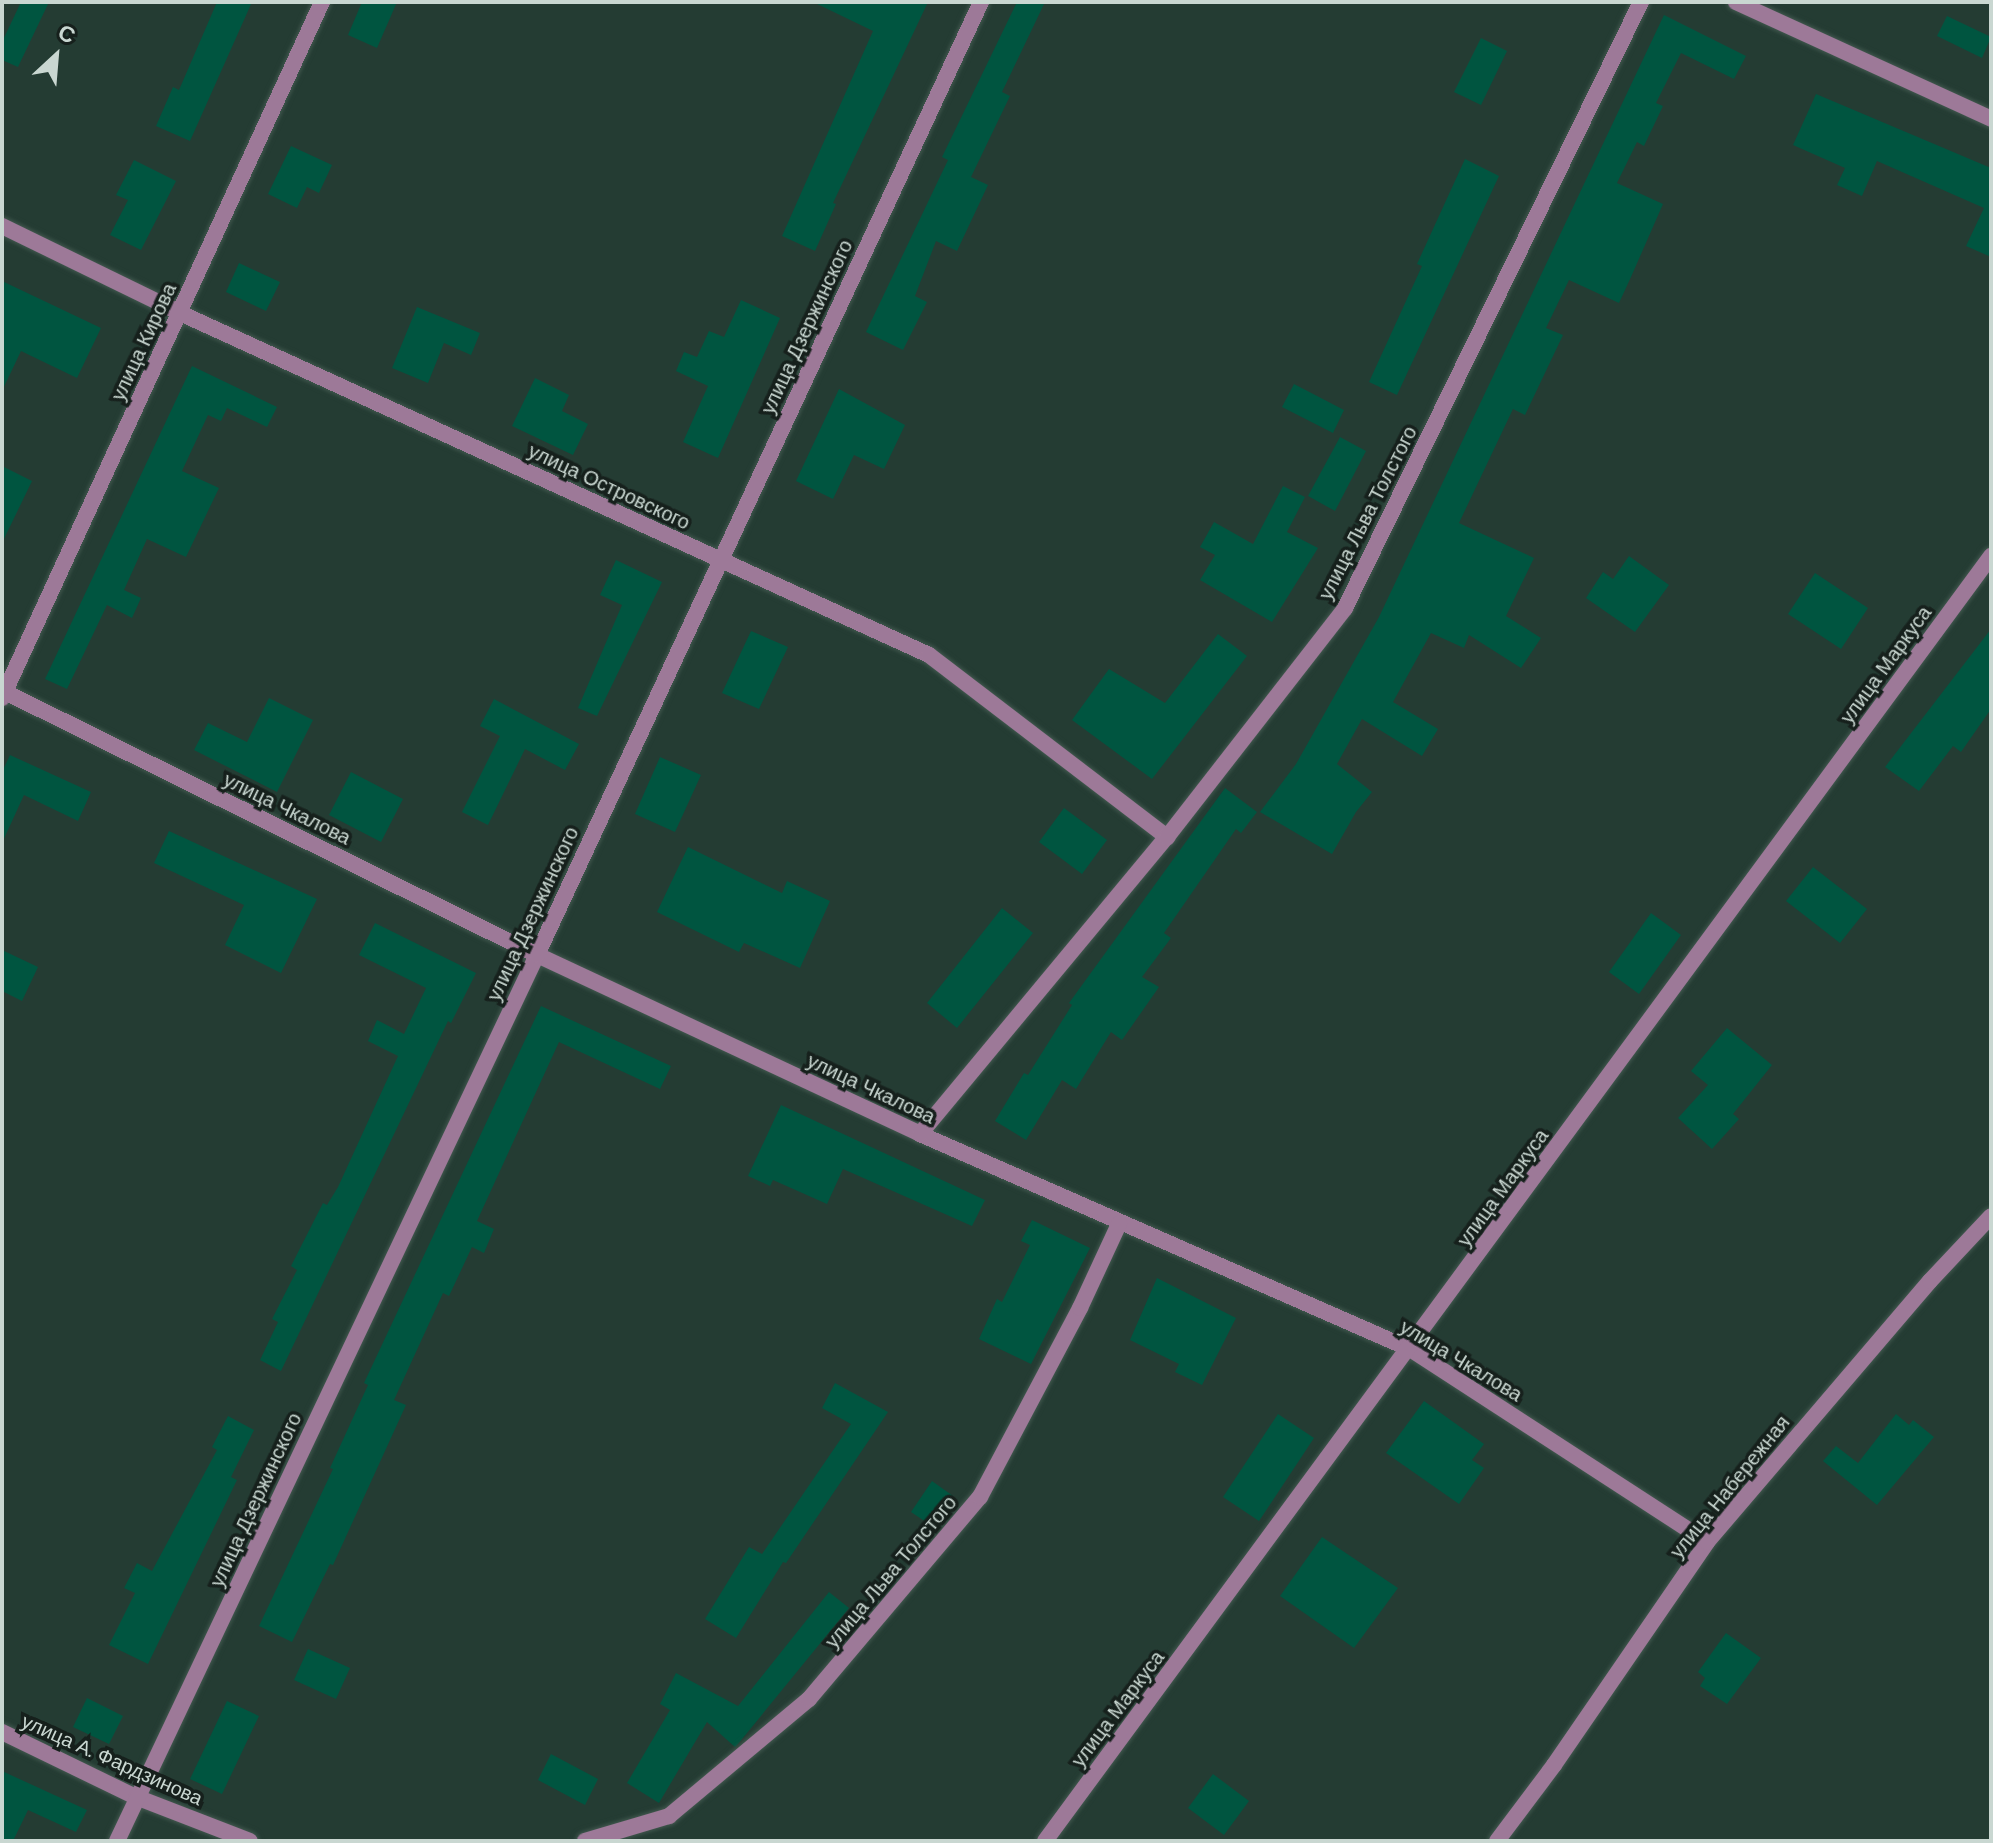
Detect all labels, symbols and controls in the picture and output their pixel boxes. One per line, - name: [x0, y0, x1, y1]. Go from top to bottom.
- north arrow: [16, 16, 96, 96]
- text: С: [53, 17, 80, 50]
- street label: улица Дзержинского: [756, 236, 858, 418]
- street label: улица Кирова: [106, 279, 182, 405]
- street label: улица Льва Толстого: [1314, 422, 1422, 604]
- street label: улица Островского: [524, 439, 694, 535]
- street label: улица Маркуса: [1835, 602, 1937, 728]
- street label: улица Чкалова: [220, 768, 354, 850]
- street label: улица Дзержинского: [482, 823, 584, 1005]
- street label: улица Чкалова: [803, 1049, 939, 1129]
- street label: улица Маркуса: [1452, 1125, 1554, 1251]
- street label: улица Чкалова: [1395, 1315, 1527, 1407]
- street label: улица Дзержинского: [205, 1409, 307, 1591]
- street label: улица Набережная: [1665, 1411, 1795, 1563]
- street label: улица Льва Толстого: [820, 1491, 962, 1653]
- street label: улица Маркуса: [1066, 1646, 1170, 1772]
- street label: улица А. Фардзинова: [18, 1709, 206, 1811]

